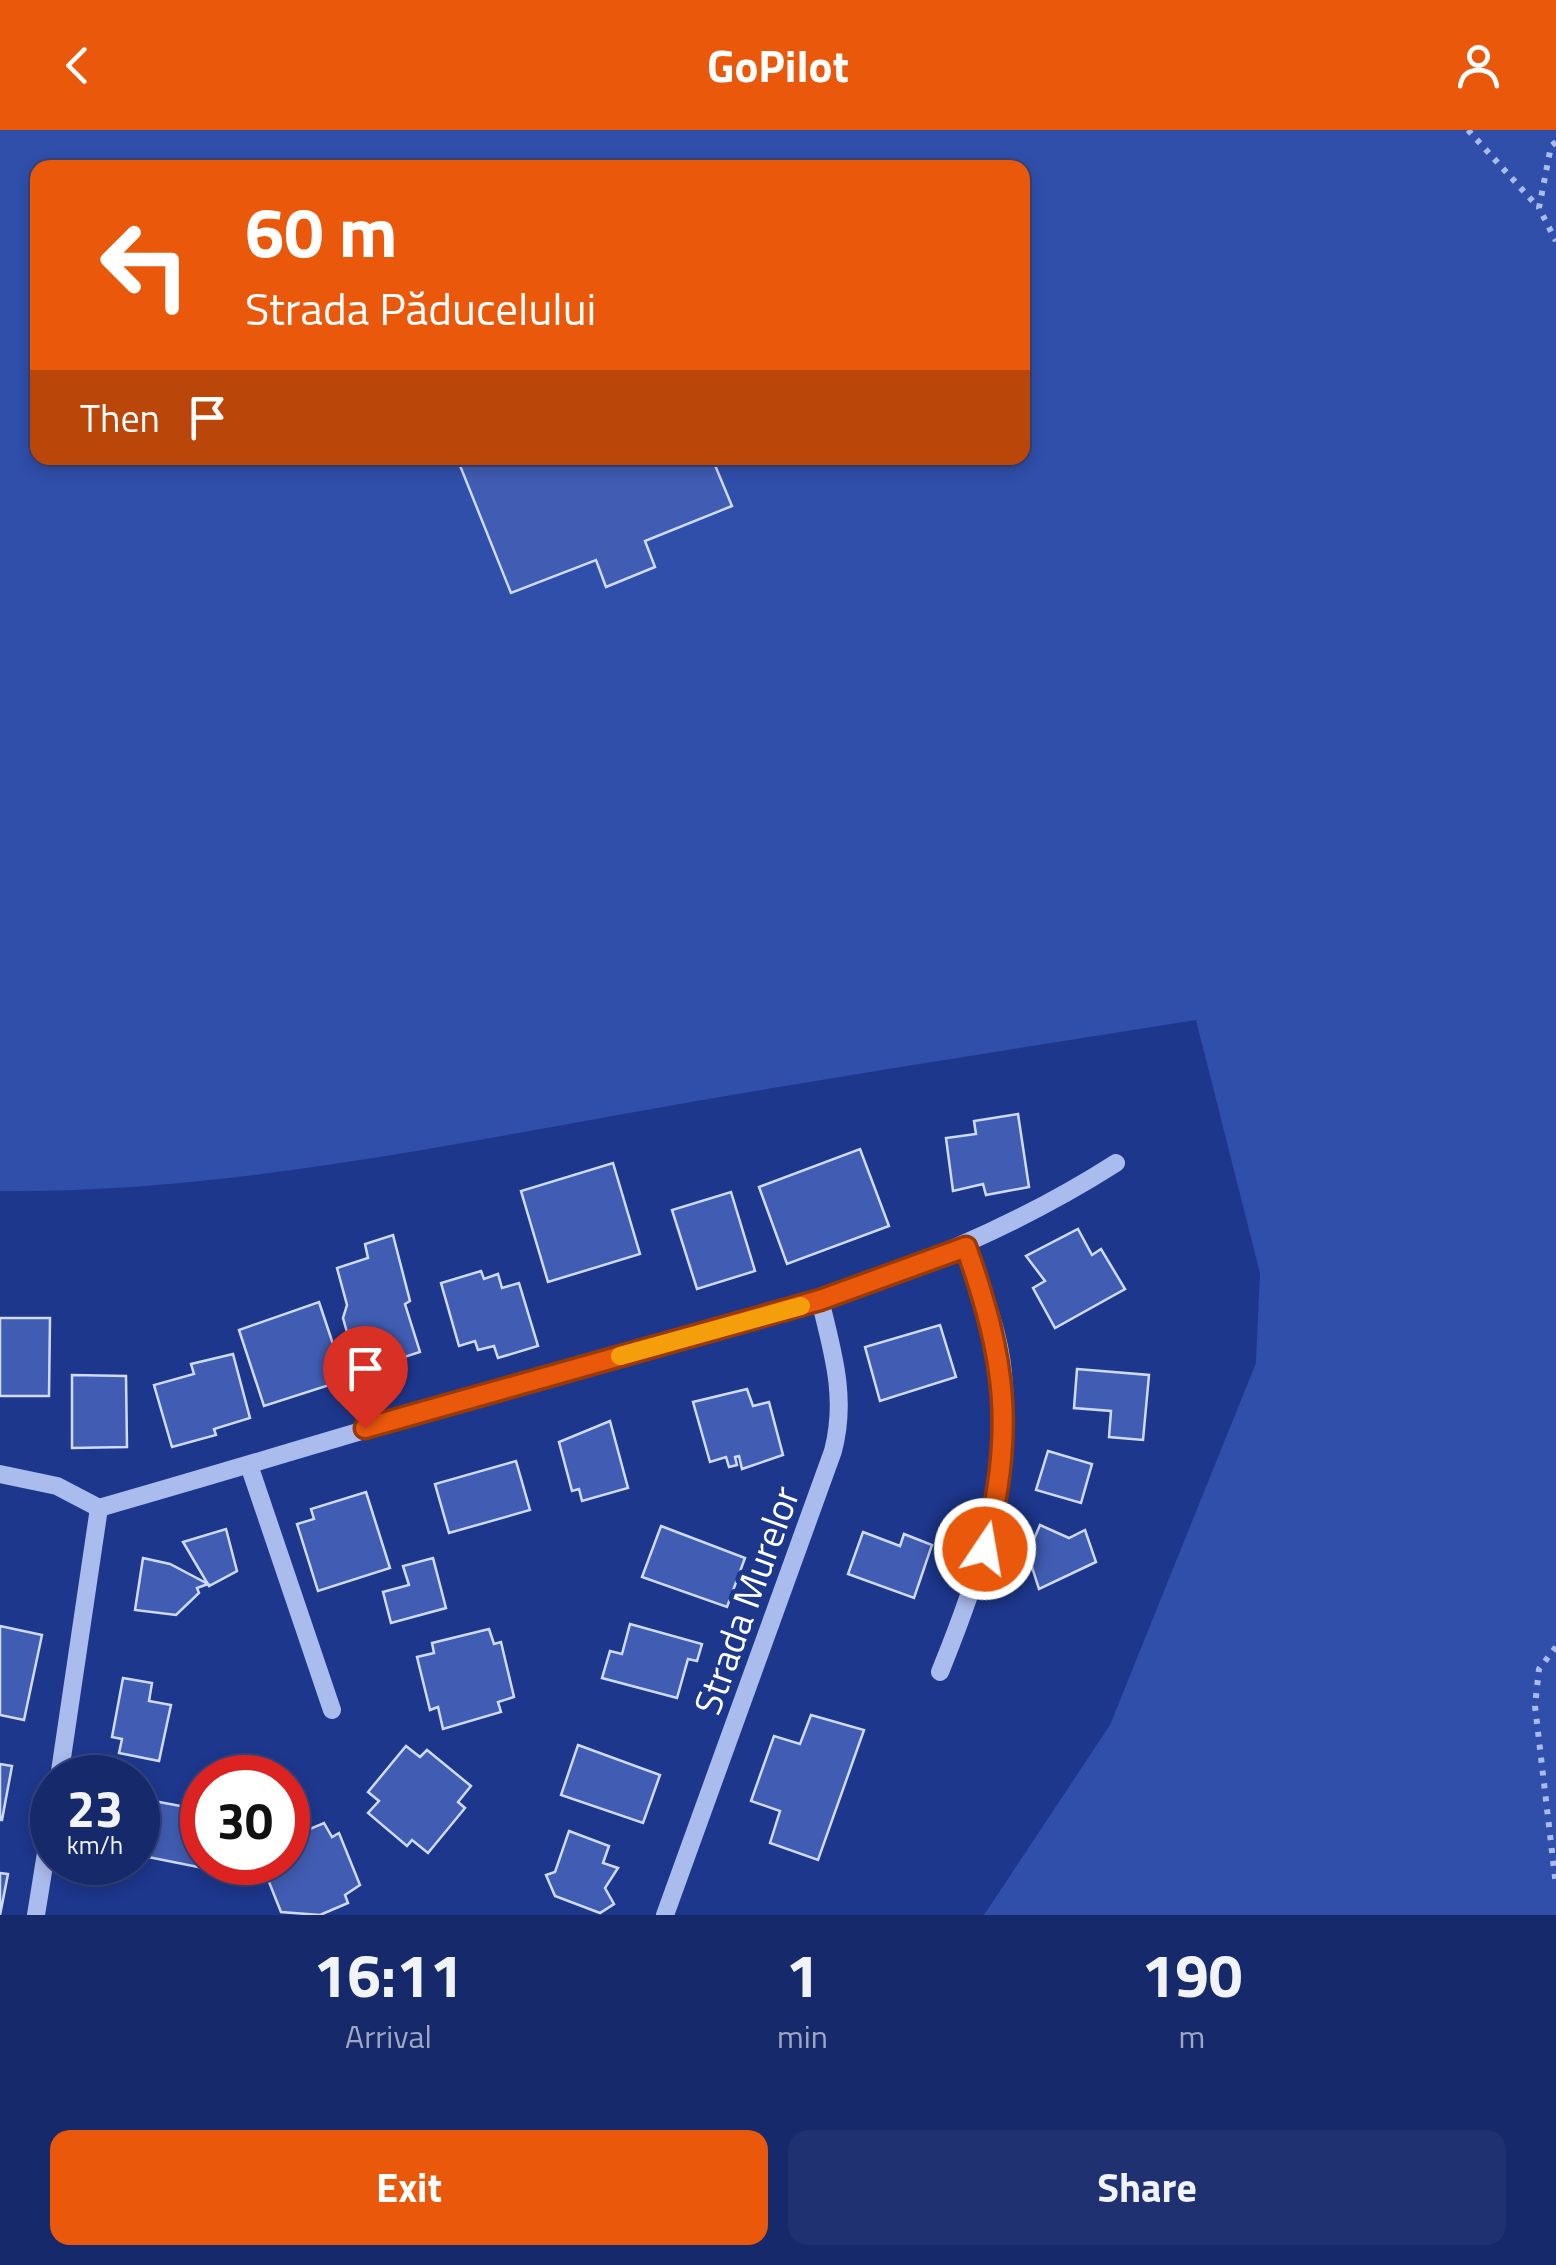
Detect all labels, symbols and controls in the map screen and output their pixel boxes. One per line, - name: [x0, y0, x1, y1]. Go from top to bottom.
- text: GoPilot: [707, 31, 849, 99]
- icon: back: [50, 38, 105, 93]
- icon: person: [1451, 38, 1506, 93]
- text: 60 m: [245, 178, 398, 284]
- icon: left: [80, 200, 210, 330]
- text: Strada Păducelului: [245, 274, 596, 342]
- text: Then: [80, 389, 160, 447]
- icon: arrive: [180, 390, 235, 445]
- pin: [323, 1326, 408, 1429]
- icon: arrive: [338, 1341, 393, 1396]
- street label: Strada Murelor: [678, 1478, 814, 1722]
- position arrow: [933, 1497, 1037, 1601]
- speed limit sign: 30: [180, 1755, 310, 1885]
- text: 23: [67, 1770, 123, 1846]
- text: km/h: [67, 1826, 123, 1864]
- text: 16:11: [314, 1929, 463, 2020]
- text: 1: [786, 1929, 819, 2020]
- text: 190: [1142, 1929, 1242, 2020]
- text: Arrival: [345, 2012, 432, 2060]
- text: min: [777, 2012, 828, 2060]
- text: m: [1179, 2012, 1205, 2060]
- button: Exit: [50, 2130, 768, 2245]
- button: Share: [788, 2130, 1506, 2245]

